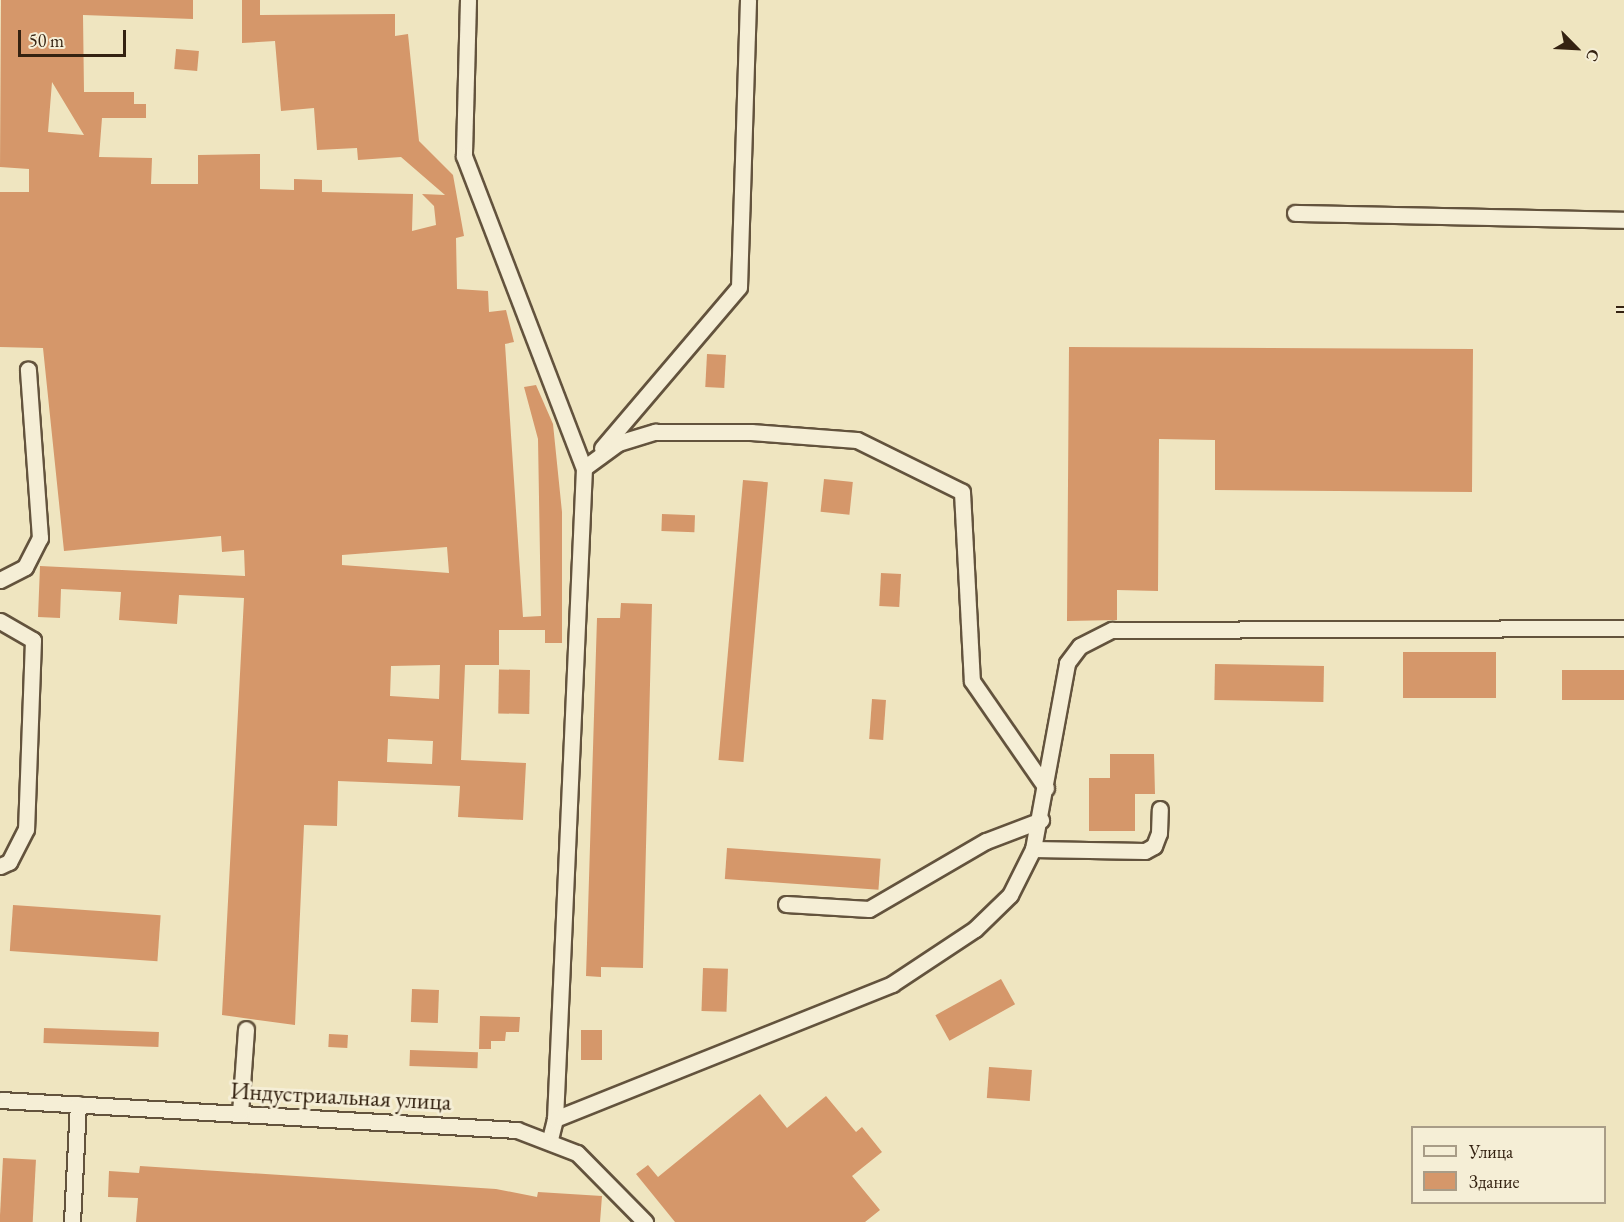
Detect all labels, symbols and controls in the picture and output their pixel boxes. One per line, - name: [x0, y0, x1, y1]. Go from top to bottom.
- scale bar: [21, 18, 129, 56]
- north arrow: [1546, 18, 1606, 78]
- text: 50 m: [29, 29, 64, 52]
- text: С: [1581, 46, 1605, 65]
- street label: Индустриальная улица: [230, 1076, 452, 1116]
- legend: [1411, 1126, 1606, 1204]
- text: Улица: [1469, 1140, 1513, 1163]
- text: Здание: [1469, 1170, 1519, 1193]

